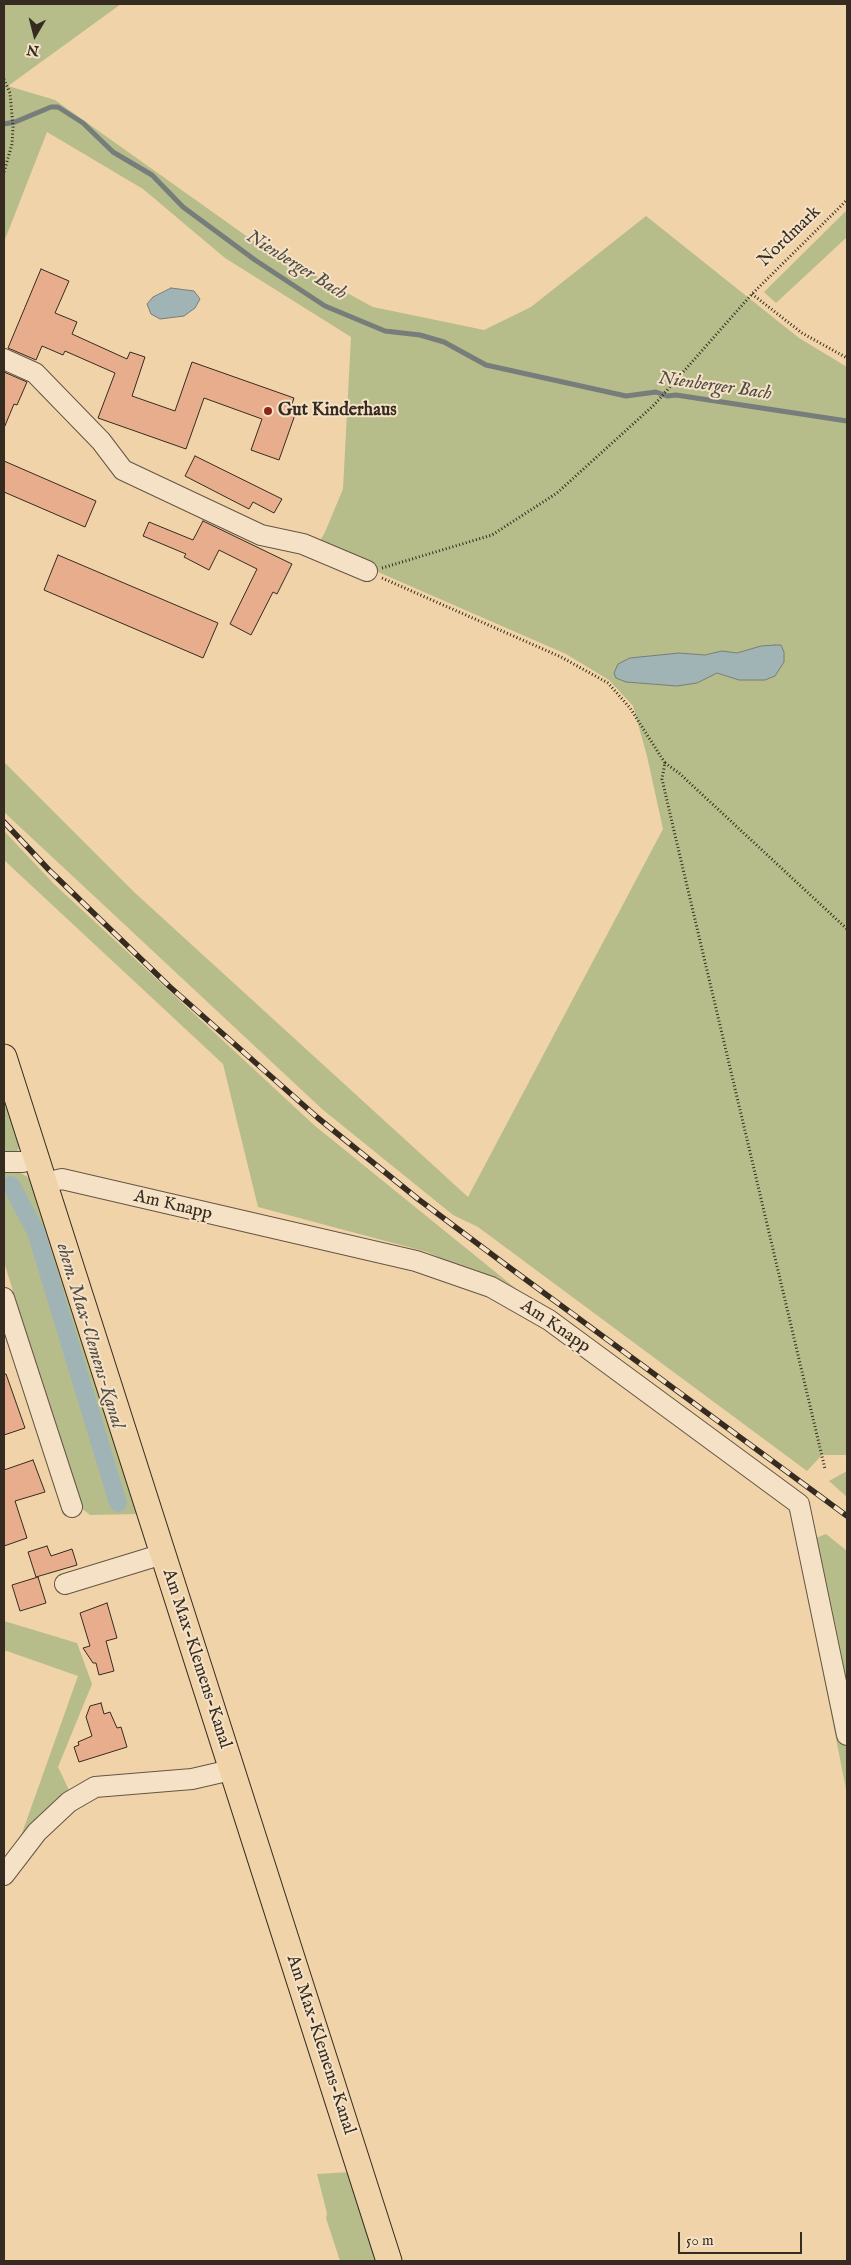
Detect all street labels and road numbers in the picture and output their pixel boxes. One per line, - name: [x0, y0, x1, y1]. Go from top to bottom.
- street label: Nordmark: [754, 202, 826, 272]
- street label: Am Knapp: [132, 1186, 214, 1226]
- street label: Am Knapp: [516, 1296, 594, 1358]
- street label: Am Max-Klemens-Kanal: [157, 1567, 235, 1751]
- street label: Am Max-Klemens-Kanal: [281, 1953, 359, 2137]

